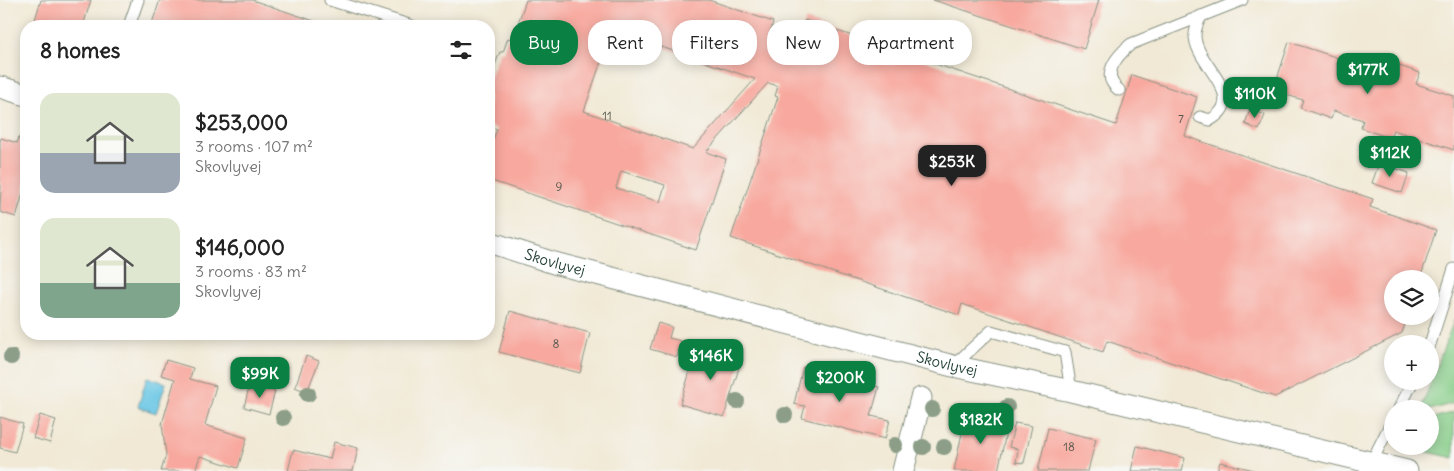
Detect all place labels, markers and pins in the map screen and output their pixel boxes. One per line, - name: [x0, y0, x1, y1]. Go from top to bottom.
- pin: $177K: [1333, 52, 1403, 95]
- pin: $110K: [1220, 76, 1290, 119]
- pin: $112K: [1355, 136, 1425, 178]
- pin: $253K: [917, 144, 987, 187]
- pin: $146K: [676, 338, 746, 381]
- pin: $99K: [230, 356, 290, 399]
- pin: $200K: [805, 360, 875, 403]
- pin: $182K: [946, 402, 1016, 445]

